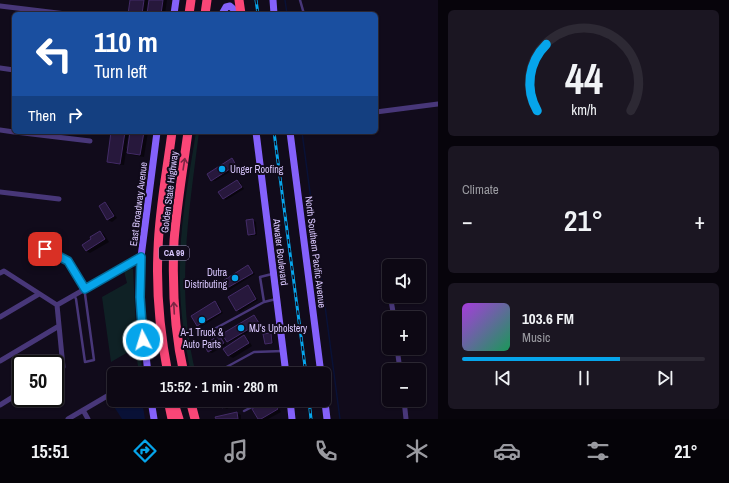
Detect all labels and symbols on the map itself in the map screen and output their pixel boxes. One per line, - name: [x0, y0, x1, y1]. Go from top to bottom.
- street label: Golden State Highway: [158, 150, 181, 234]
- one-way arrow: [180, 158, 188, 171]
- street label: East Broadway Avenue: [127, 161, 150, 247]
- place label: Unger Roofing: [230, 163, 284, 176]
- marker: Unger Roofing: [217, 164, 227, 174]
- street label: North Southern Pacific Avenue: [302, 195, 329, 309]
- street label: Atwater Boulevard: [270, 217, 291, 286]
- pin: [28, 232, 62, 266]
- road number: CA 99: [159, 246, 189, 260]
- place label: Dutra Distributing: [185, 266, 227, 291]
- marker: Dutra Distributing: [230, 273, 240, 283]
- one-way arrow: [171, 302, 178, 315]
- marker: A-1 Truck & Auto Parts: [197, 315, 207, 325]
- position arrow: [122, 319, 164, 361]
- place label: MJ's Upholstery: [249, 322, 308, 335]
- marker: MJ's Upholstery: [236, 323, 246, 333]
- place label: A-1 Truck & Auto Parts: [180, 326, 224, 351]
- speed limit sign: 50: [12, 355, 64, 407]

